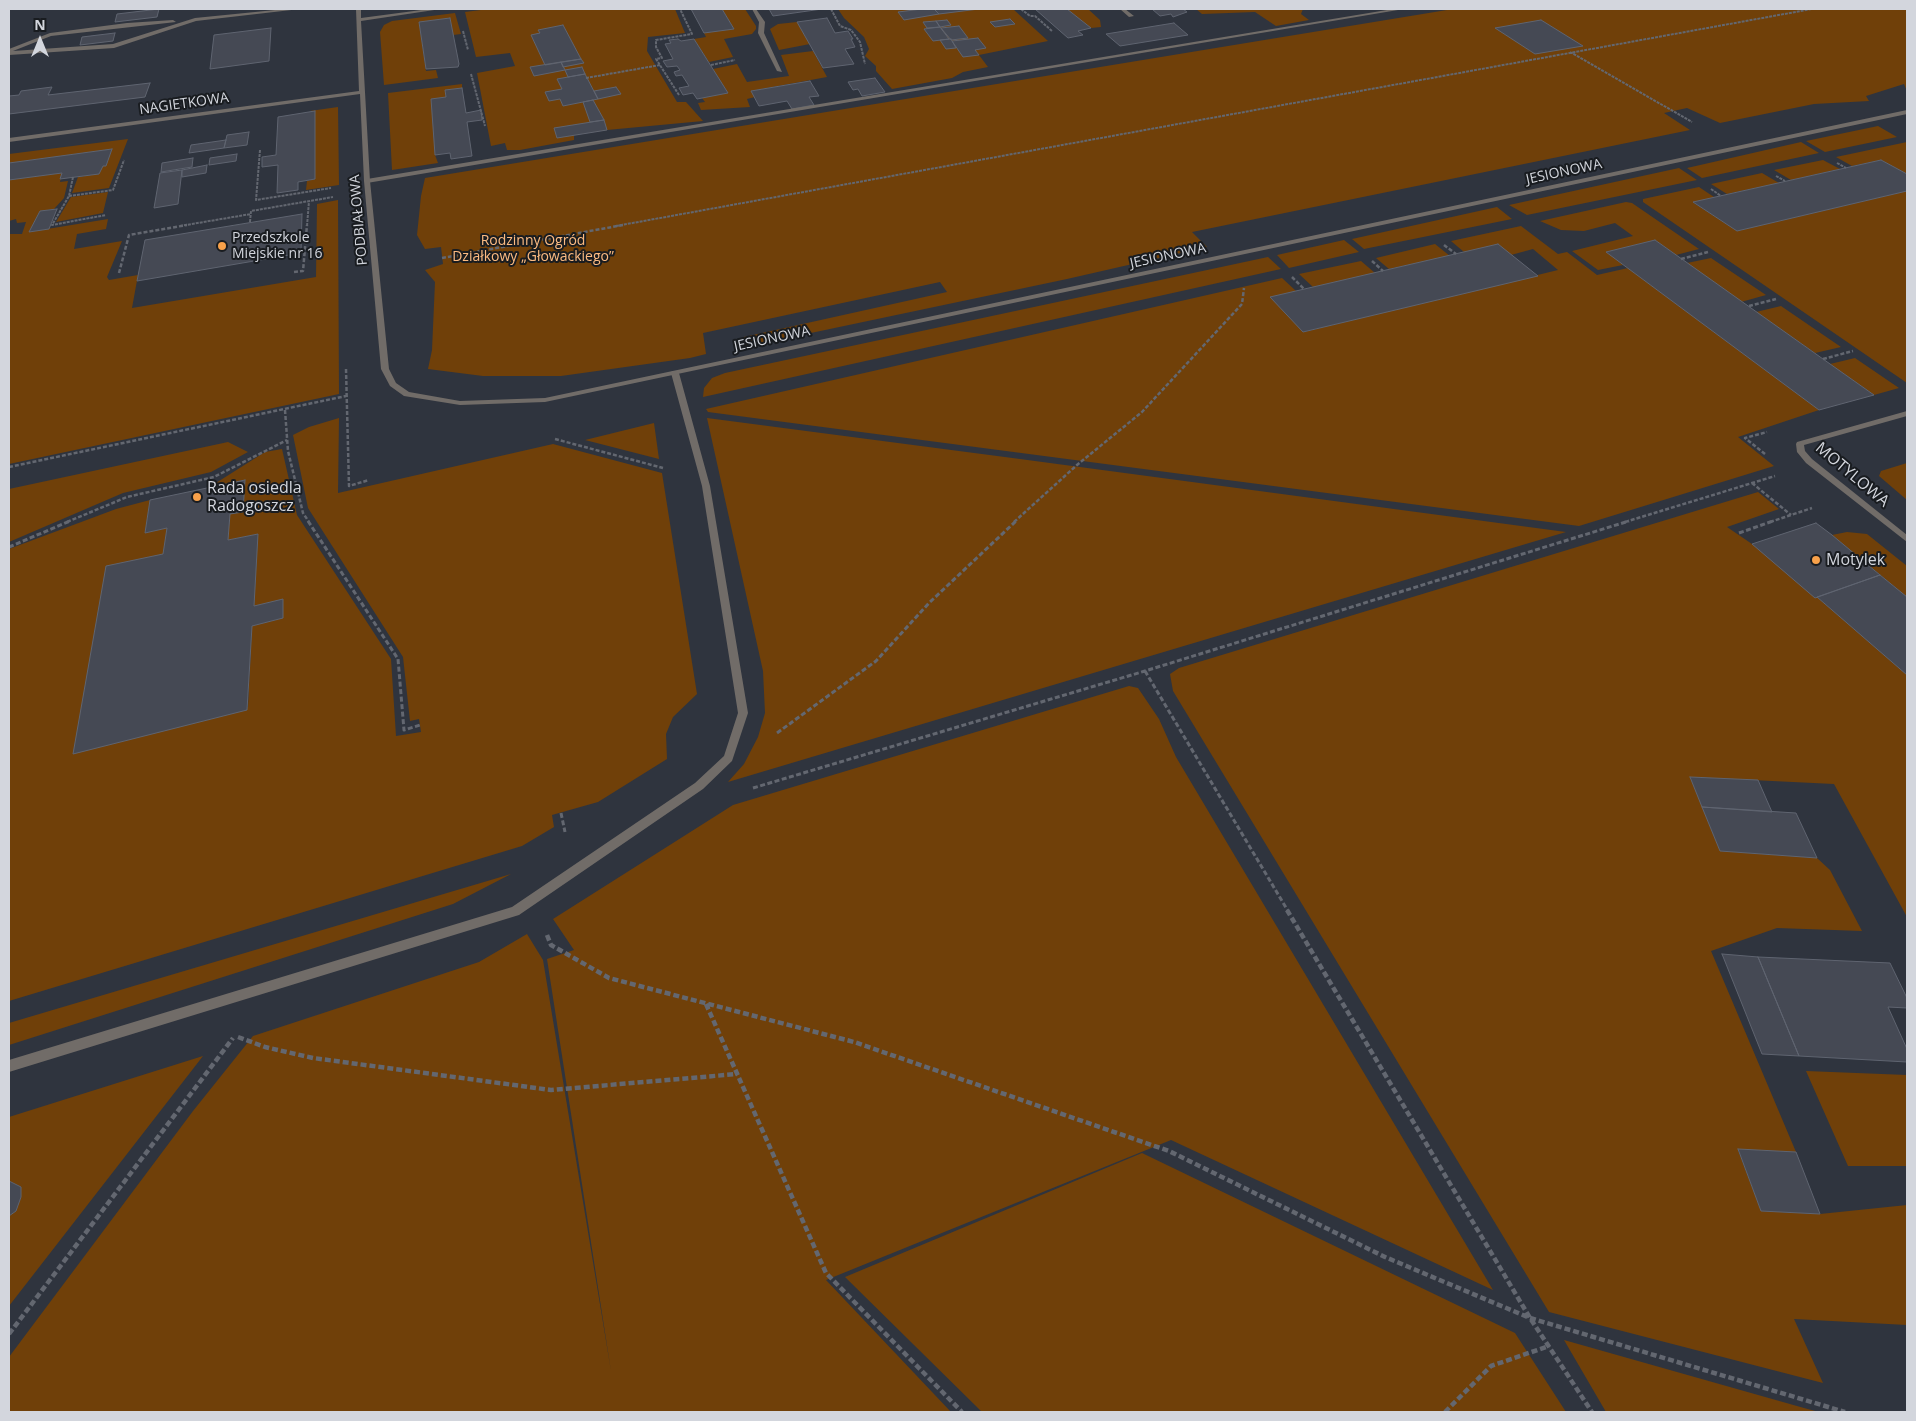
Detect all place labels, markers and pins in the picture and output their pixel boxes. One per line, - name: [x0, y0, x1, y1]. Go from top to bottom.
- place label: Przedszkole Miejskie nr 16: [232, 230, 323, 262]
- marker: Przedszkole Miejskie nr 16: [216, 240, 228, 252]
- place label: Rada osiedla Radogoszcz: [207, 478, 302, 516]
- marker: Rada osiedla Radogoszcz: [191, 491, 203, 503]
- place label: Motylek: [1826, 550, 1885, 570]
- marker: Motylek: [1810, 554, 1822, 566]

